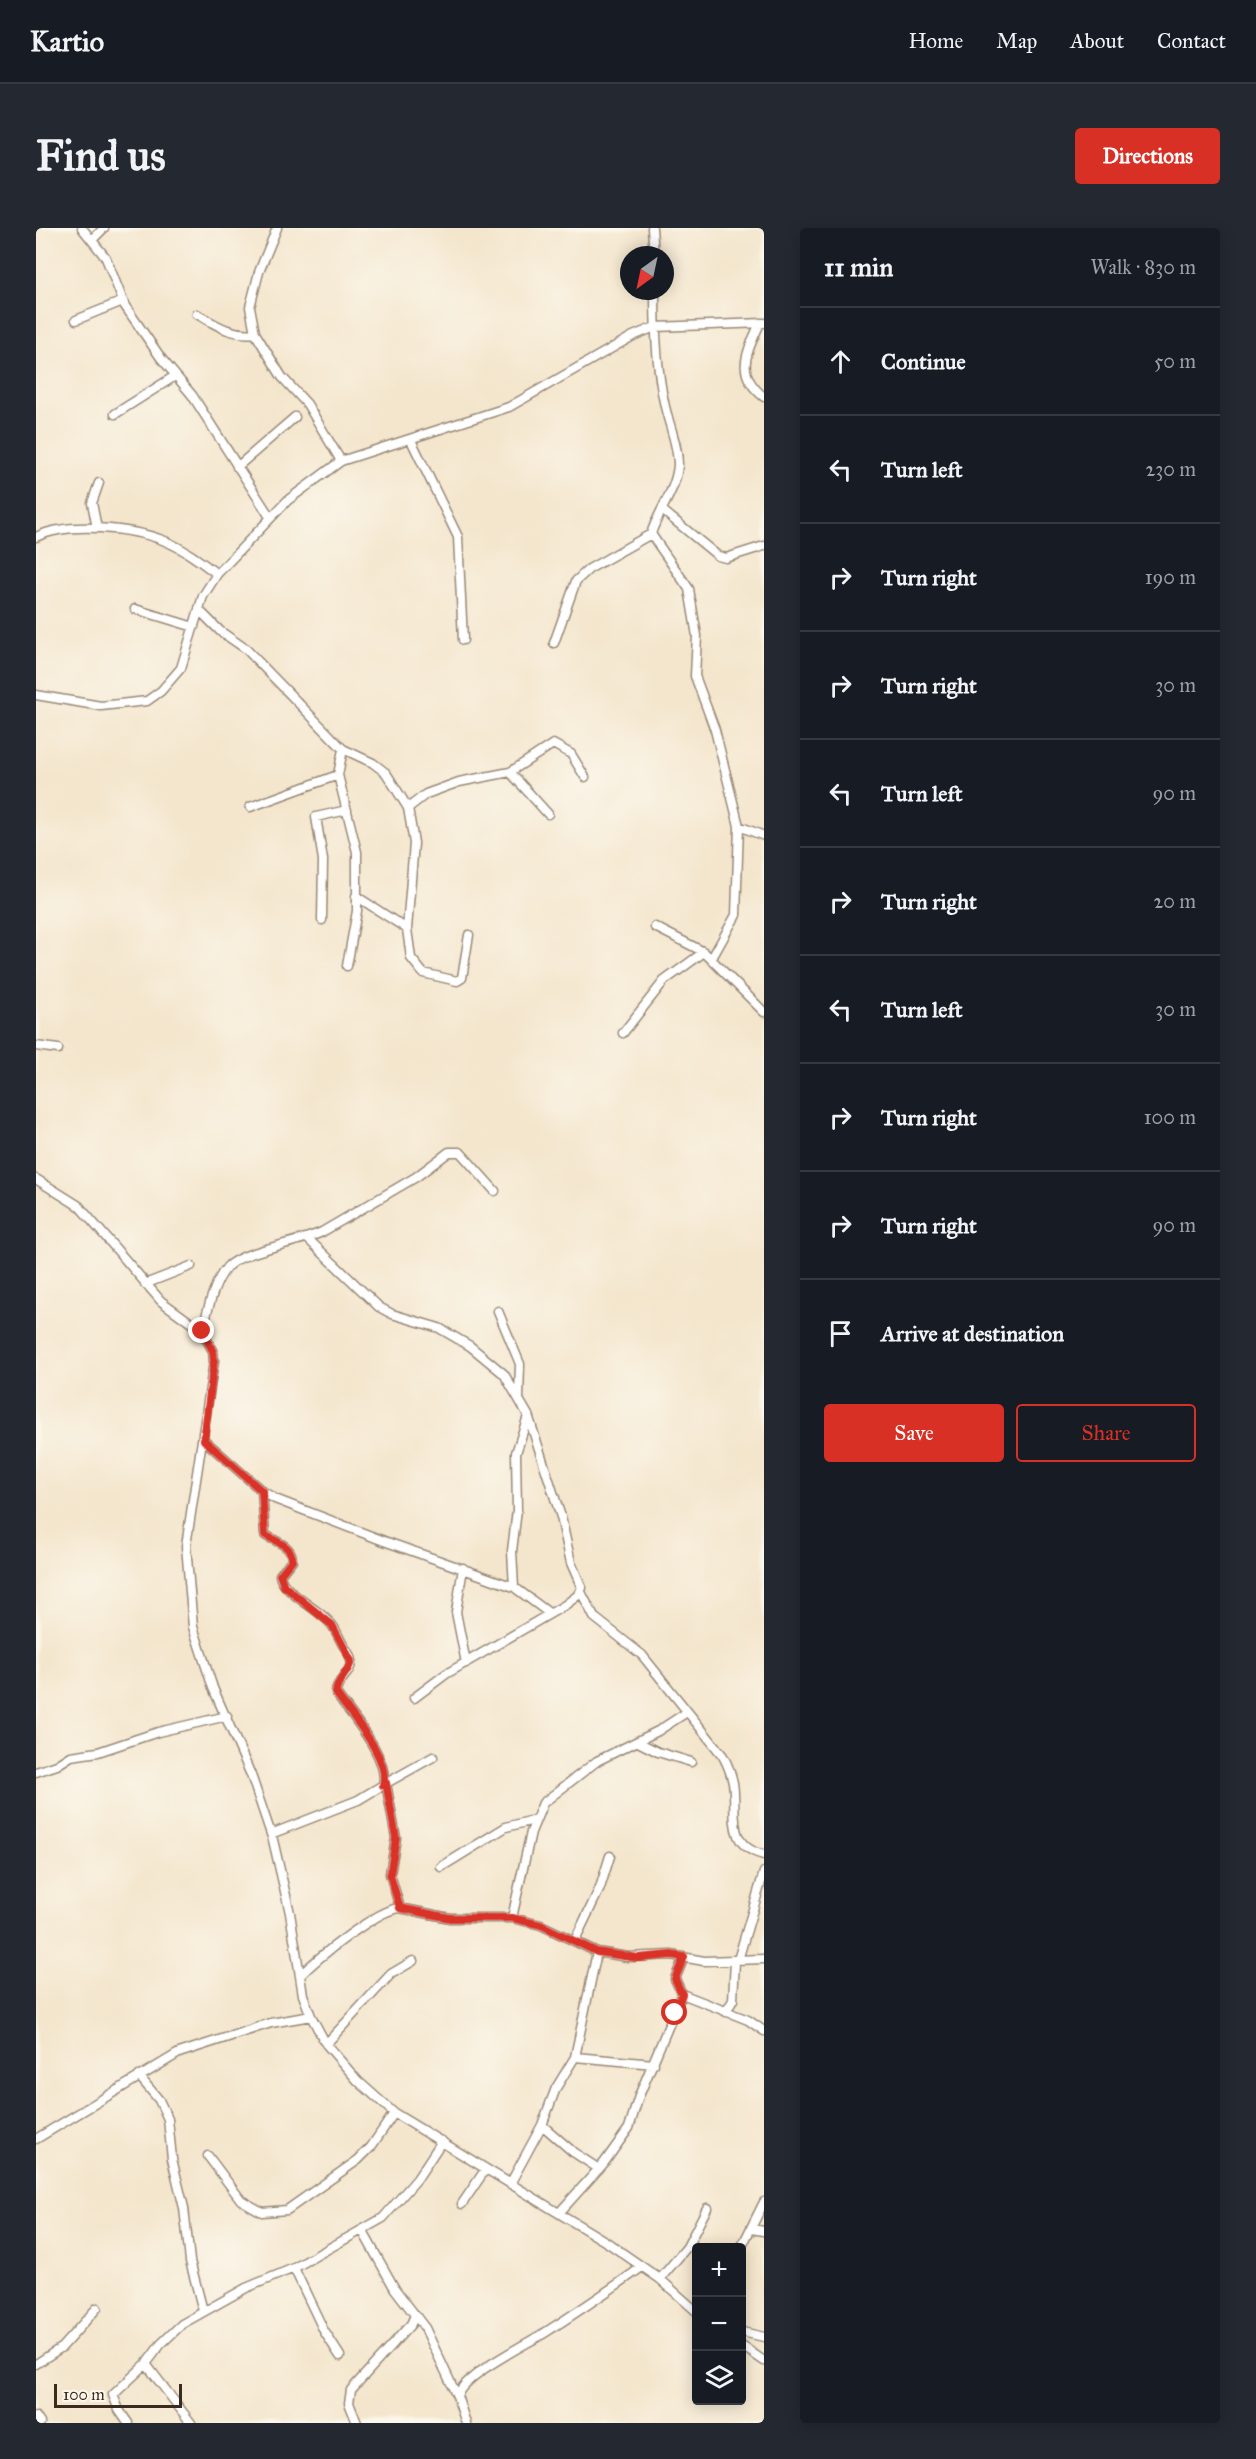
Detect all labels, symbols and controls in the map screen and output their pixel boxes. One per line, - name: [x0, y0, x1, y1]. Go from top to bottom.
- text: Kartio: [30, 24, 104, 59]
- text: Home: [908, 28, 963, 54]
- text: Map: [996, 28, 1037, 54]
- text: About: [1070, 28, 1124, 54]
- text: Contact: [1157, 28, 1226, 54]
- button: Directions: [1075, 128, 1220, 184]
- text: Find us: [36, 130, 166, 182]
- north arrow: [620, 246, 674, 300]
- text: 11 min: [824, 251, 893, 283]
- text: Walk · 830 m: [1090, 255, 1196, 279]
- icon: ahead: [824, 345, 857, 378]
- text: Continue: [881, 348, 966, 375]
- text: 50 m: [1154, 349, 1196, 373]
- icon: left: [824, 453, 857, 486]
- text: Turn left: [881, 456, 963, 483]
- text: 230 m: [1145, 457, 1196, 481]
- icon: right: [824, 561, 857, 594]
- text: Turn right: [881, 564, 977, 591]
- text: 190 m: [1145, 565, 1196, 589]
- icon: right: [824, 669, 857, 702]
- text: Turn right: [881, 672, 977, 699]
- text: 30 m: [1155, 673, 1196, 697]
- icon: left: [824, 777, 857, 810]
- text: Turn left: [881, 780, 963, 807]
- text: 90 m: [1153, 781, 1196, 805]
- icon: right: [824, 885, 857, 918]
- text: Turn right: [881, 888, 977, 915]
- text: 20 m: [1153, 889, 1196, 913]
- icon: left: [824, 993, 857, 1026]
- text: Turn left: [881, 996, 963, 1023]
- text: 30 m: [1155, 997, 1196, 1021]
- icon: right: [824, 1101, 857, 1134]
- text: Turn right: [881, 1104, 977, 1131]
- text: 100 m: [1144, 1105, 1196, 1129]
- icon: right: [824, 1209, 857, 1242]
- text: Turn right: [881, 1212, 977, 1239]
- text: 90 m: [1153, 1213, 1196, 1237]
- route end: [188, 1317, 214, 1343]
- icon: arrive: [824, 1317, 857, 1350]
- text: Arrive at destination: [881, 1320, 1064, 1347]
- button: Save: [824, 1404, 1004, 1462]
- button: Share: [1016, 1404, 1196, 1462]
- route start: [661, 1999, 687, 2025]
- map controls: [692, 2243, 746, 2405]
- button: +: [692, 2243, 746, 2297]
- button: −: [692, 2297, 746, 2351]
- button: layers: [692, 2351, 746, 2405]
- scale bar: [54, 2381, 182, 2408]
- text: 100 m: [63, 2385, 105, 2404]

